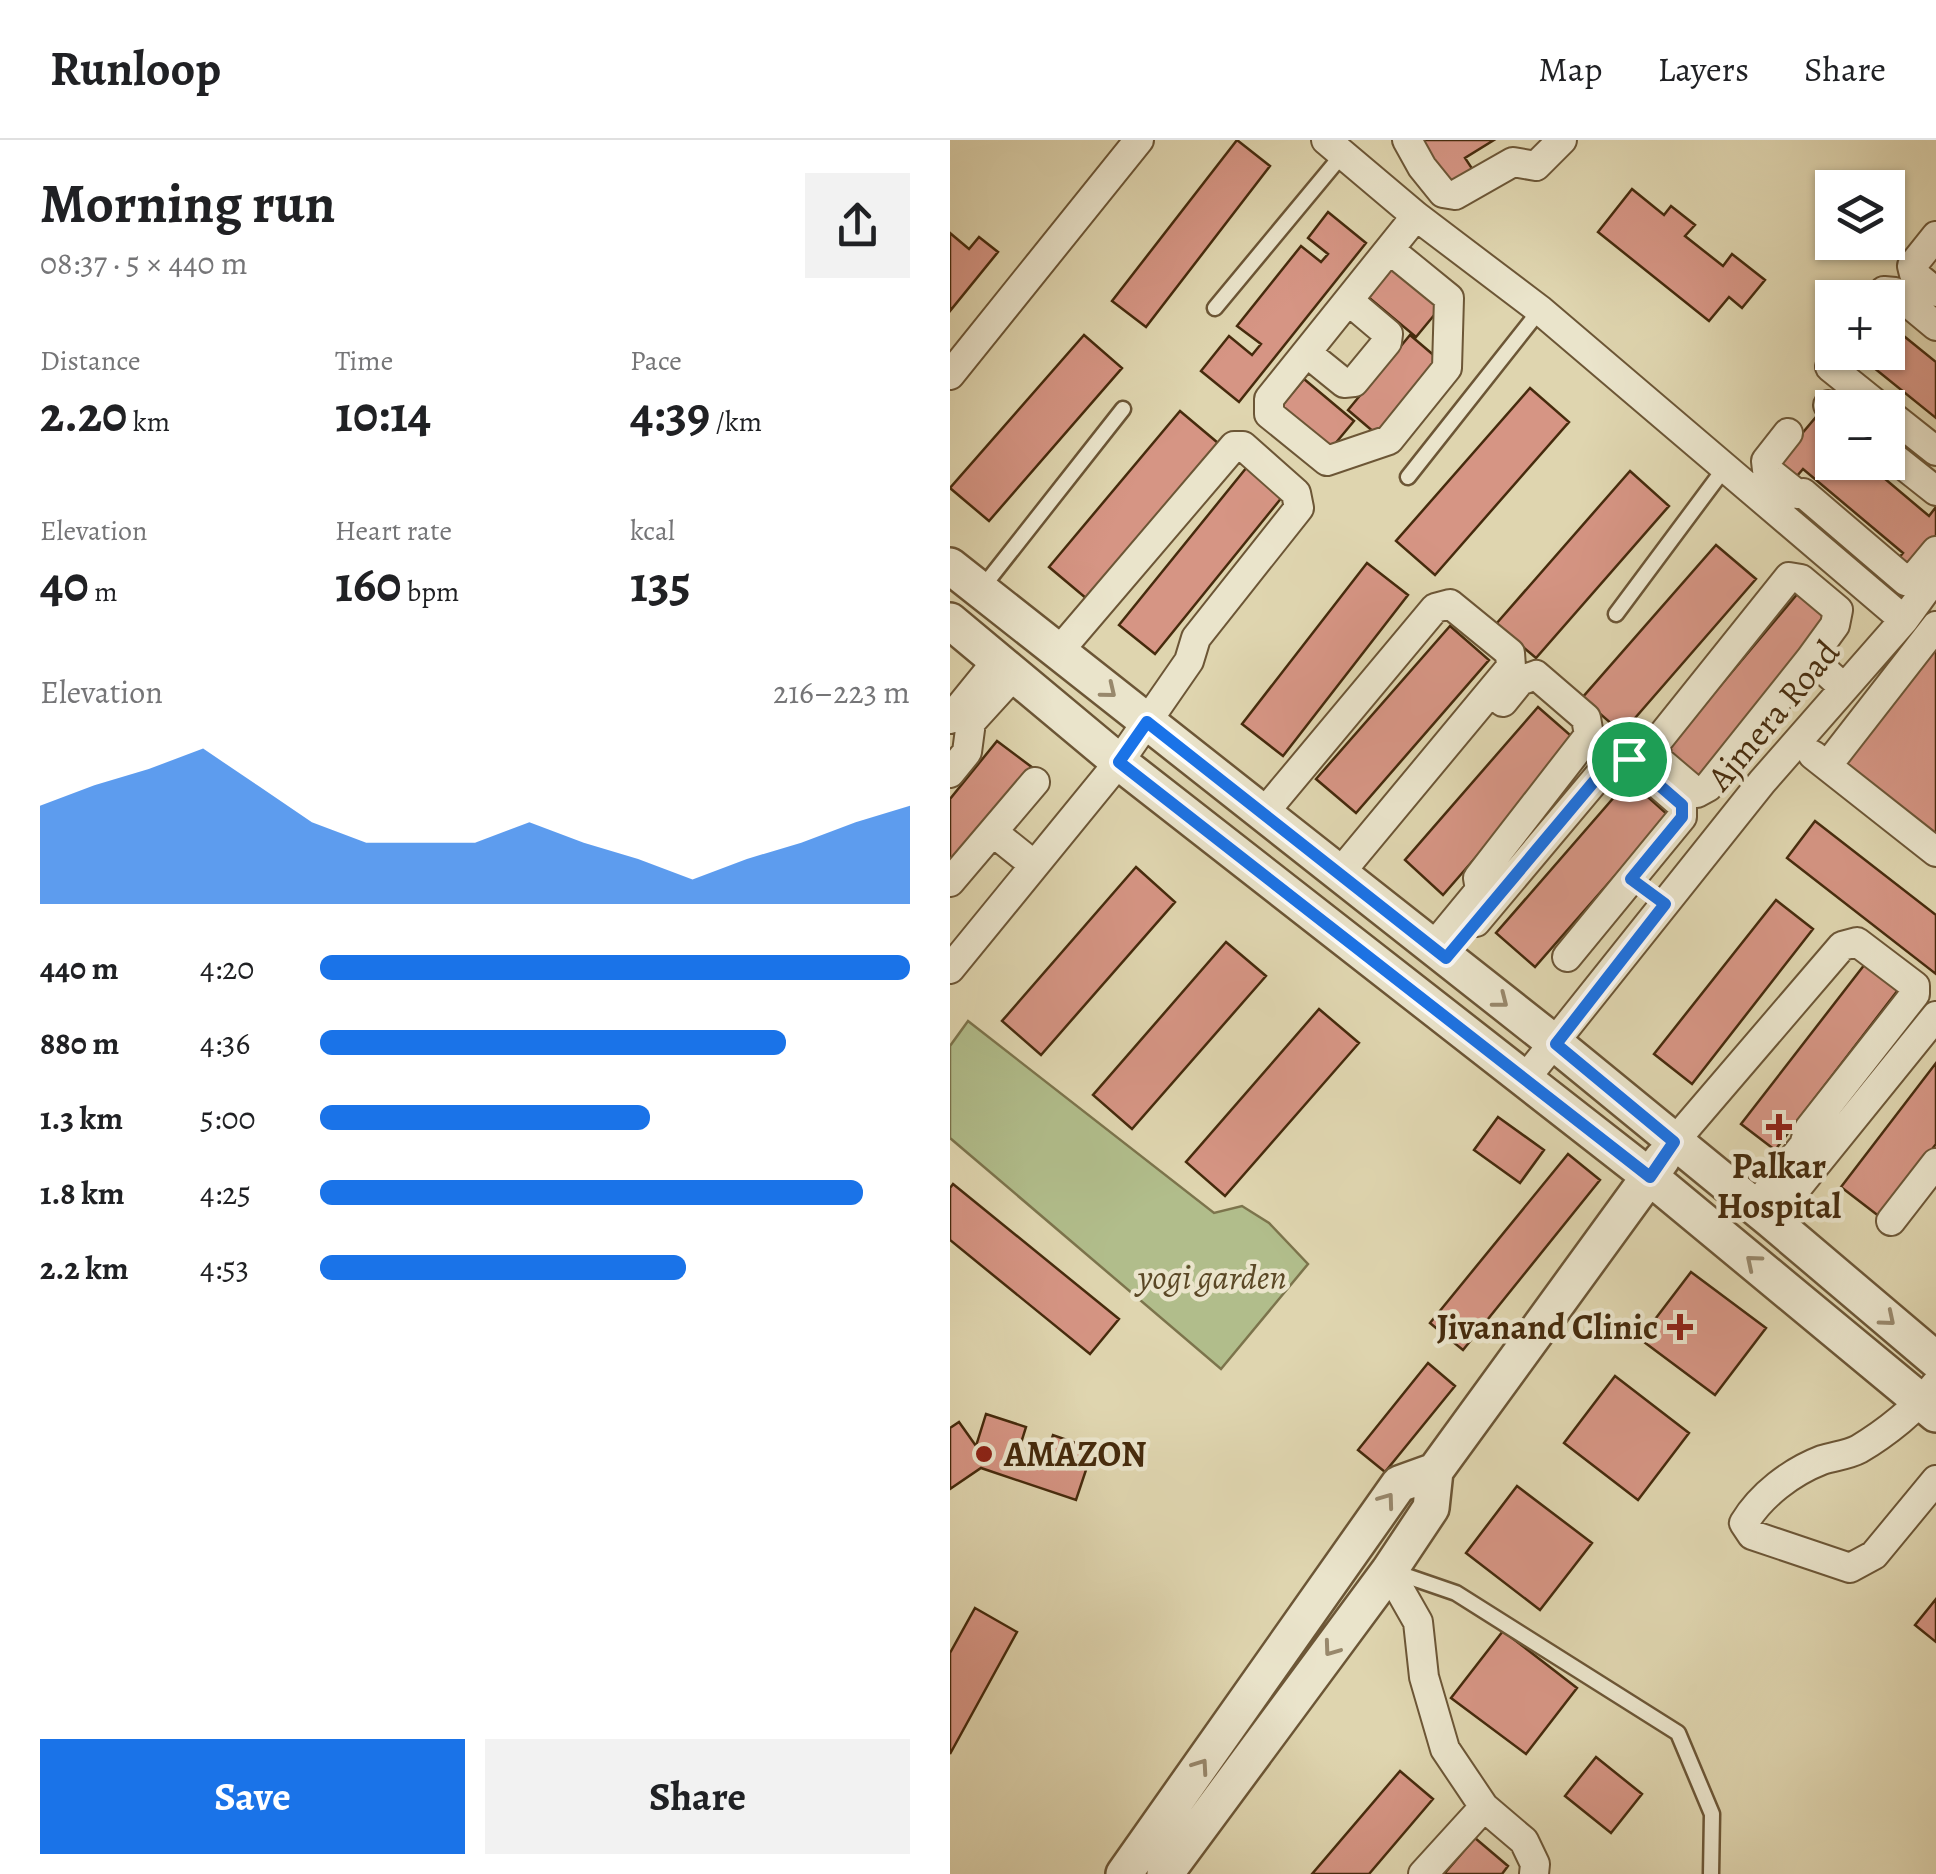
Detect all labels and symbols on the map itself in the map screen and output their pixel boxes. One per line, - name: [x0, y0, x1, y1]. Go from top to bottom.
- street label: Ajmera Road: [1695, 629, 1850, 801]
- one-way arrow: [1098, 679, 1116, 697]
- pin: [1587, 717, 1672, 802]
- one-way arrow: [1490, 990, 1508, 1007]
- marker: Palkar Hospital: [1766, 1114, 1792, 1140]
- place label: Palkar Hospital: [1717, 1142, 1841, 1230]
- park label: yogi garden: [1133, 1253, 1287, 1301]
- one-way arrow: [1746, 1256, 1764, 1274]
- place label: Jivanand Clinic: [1437, 1303, 1658, 1351]
- one-way arrow: [1876, 1307, 1894, 1325]
- marker: Jivanand Clinic: [1667, 1314, 1693, 1340]
- place label: AMAZON: [1003, 1430, 1147, 1478]
- marker: AMAZON: [973, 1443, 995, 1465]
- one-way arrow: [1375, 1493, 1393, 1511]
- one-way arrow: [1326, 1638, 1343, 1656]
- one-way arrow: [1189, 1759, 1207, 1778]

